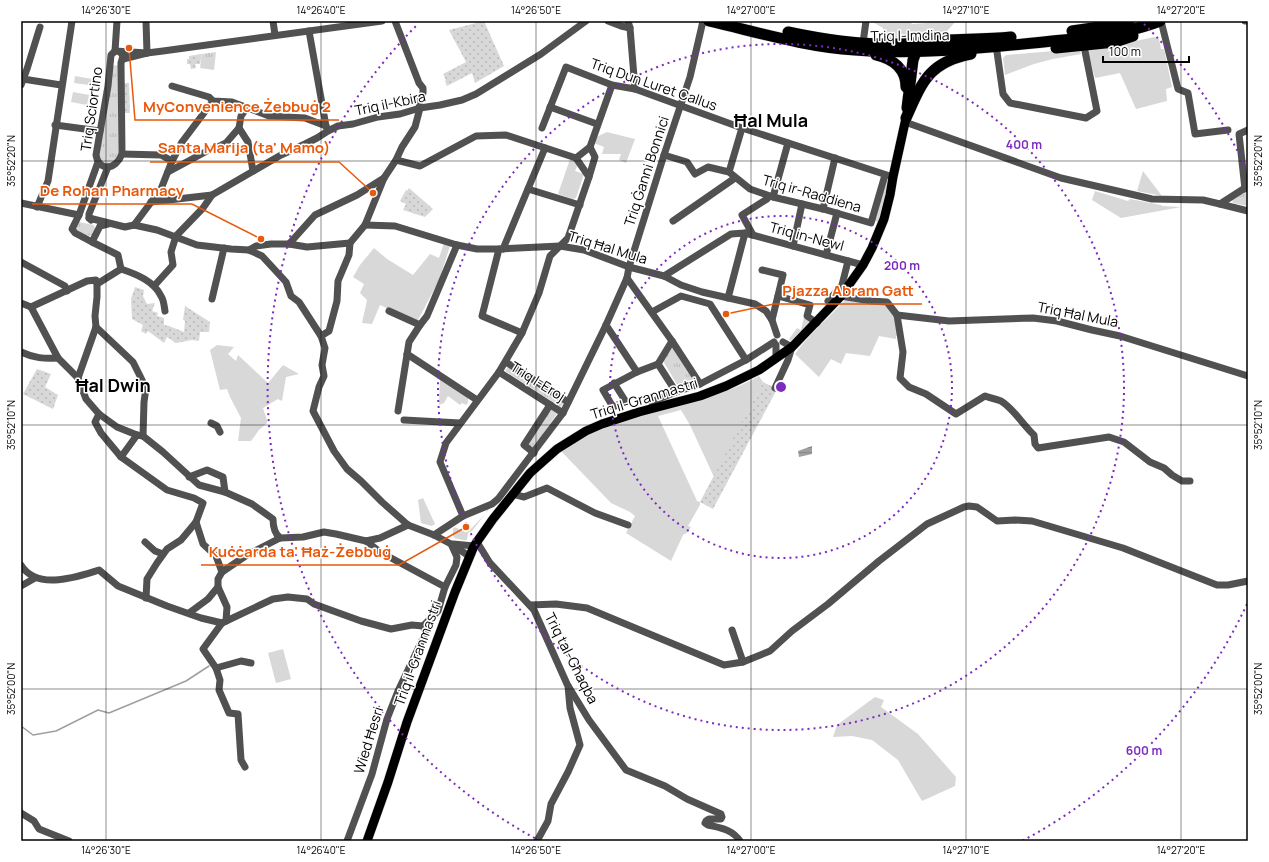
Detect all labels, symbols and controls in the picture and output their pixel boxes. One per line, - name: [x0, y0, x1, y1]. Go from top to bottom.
- text: 14°26'30"E: [81, 3, 131, 17]
- text: 14°26'40"E: [297, 3, 346, 17]
- text: 14°26'50"E: [511, 3, 561, 17]
- text: 14°27'00"E: [727, 3, 776, 17]
- text: 14°27'10"E: [943, 3, 990, 17]
- text: 14°27'20"E: [1157, 3, 1206, 17]
- street label: Triq l-Imdina: [870, 25, 950, 45]
- scale bar: [1103, 38, 1189, 64]
- text: 100 m: [1109, 43, 1141, 60]
- street label: Triq Dun Luret Callus: [588, 53, 720, 115]
- street label: Triq Sciortino: [76, 65, 106, 153]
- street label: Triq il-Kbira: [353, 86, 427, 120]
- callout: MyConvenience Żebbuġ 2: [135, 93, 339, 120]
- text: MyConvenience Żebbuġ 2: [143, 96, 331, 117]
- district label: Ħal Mula: [734, 108, 808, 132]
- street label: Triq Ġanni Bonnici: [619, 113, 673, 229]
- text: 35°52'20"N: [4, 135, 18, 187]
- callout: Santa Marija (ta' Mamo): [150, 135, 339, 162]
- text: 35°52'20"N: [1251, 135, 1265, 187]
- text: 400 m: [1006, 136, 1042, 153]
- text: Santa Marija (ta' Mamo): [158, 137, 330, 158]
- street label: Triq ir-Raddiena: [760, 170, 864, 216]
- callout: De Rohan Pharmacy: [32, 177, 192, 204]
- text: De Rohan Pharmacy: [40, 180, 185, 201]
- street label: Triq in-Newl: [768, 217, 846, 255]
- street label: Triq Ħal Mula: [566, 226, 650, 268]
- text: 200 m: [884, 257, 920, 274]
- callout: Pjazza Abram Gatt: [774, 277, 922, 304]
- text: Pjazza Abram Gatt: [782, 280, 914, 301]
- street label: Triq Ħal Mula: [1036, 297, 1120, 331]
- street label: Triq l-Eroj: [507, 357, 569, 405]
- district label: Ħal Dwin: [75, 373, 151, 397]
- street label: Triq il-Granmastri: [588, 373, 700, 423]
- centre of rings: [774, 380, 788, 394]
- text: 35°52'10"N: [4, 400, 18, 450]
- text: 35°52'10"N: [1251, 400, 1265, 450]
- callout: Kuċċarda ta' Ħaż-Żebbuġ: [201, 538, 399, 565]
- text: Kuċċarda ta' Ħaż-Żebbuġ: [209, 541, 391, 562]
- street label: Triq il-Granmastri: [389, 598, 445, 708]
- street label: Triq tal-Għaqba: [541, 609, 603, 707]
- text: 35°52'00"N: [4, 663, 18, 715]
- text: 35°52'00"N: [1251, 663, 1265, 715]
- street label: Wied Ħesri: [349, 704, 387, 776]
- text: 600 m: [1126, 742, 1162, 759]
- text: 14°26'30"E: [81, 843, 131, 857]
- text: 14°26'40"E: [297, 843, 346, 857]
- text: 14°26'50"E: [511, 843, 561, 857]
- text: 14°27'00"E: [727, 843, 776, 857]
- text: 14°27'10"E: [943, 843, 990, 857]
- text: 14°27'20"E: [1157, 843, 1206, 857]

